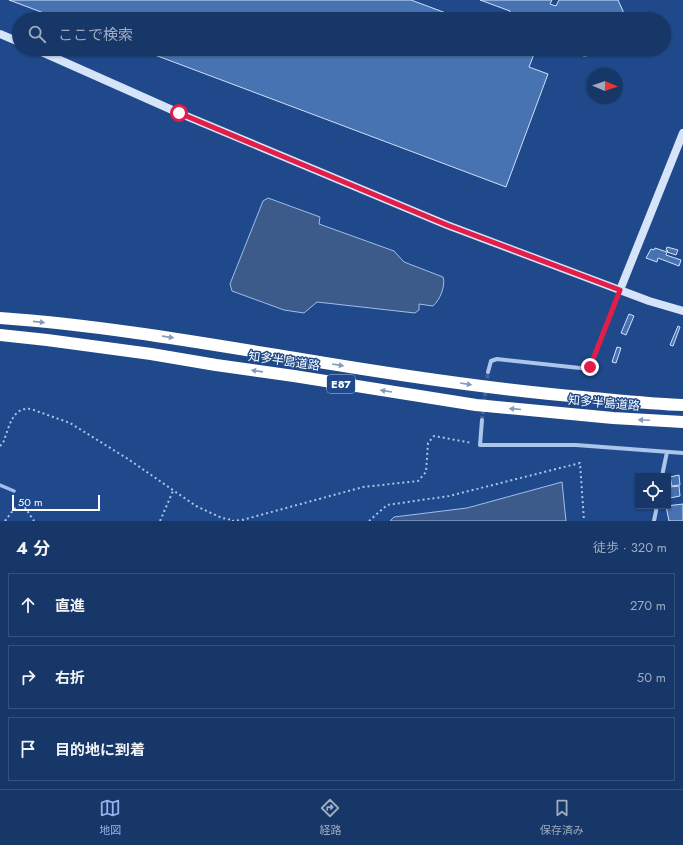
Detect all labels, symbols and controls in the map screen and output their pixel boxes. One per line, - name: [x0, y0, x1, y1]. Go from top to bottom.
- search box: [12, 12, 671, 56]
- icon: search: [26, 23, 48, 45]
- text: ここで検索: [58, 24, 133, 46]
- north arrow: [587, 68, 623, 104]
- route start: [170, 104, 188, 122]
- one-way arrow: [33, 318, 45, 325]
- one-way arrow: [162, 334, 174, 340]
- street label: 知多半島道路: [247, 347, 321, 375]
- route end: [581, 358, 599, 376]
- one-way arrow: [332, 362, 344, 368]
- one-way arrow: [251, 368, 263, 374]
- road number: E87: [327, 375, 355, 393]
- one-way arrow: [460, 381, 472, 387]
- one-way arrow: [380, 388, 392, 394]
- street label: 知多半島道路: [567, 391, 641, 415]
- one-way arrow: [509, 406, 521, 412]
- one-way arrow: [638, 417, 650, 424]
- map controls: [635, 473, 671, 509]
- button: locate: [635, 473, 671, 509]
- scale bar: [12, 493, 100, 512]
- text: 50 m: [18, 494, 43, 510]
- text: 4 分: [16, 536, 50, 560]
- text: 徒歩 · 320 m: [593, 538, 667, 557]
- icon: ahead: [17, 594, 39, 616]
- text: 直進: [55, 595, 85, 617]
- text: 270 m: [630, 596, 666, 615]
- icon: right: [17, 666, 39, 688]
- text: 右折: [55, 667, 85, 689]
- text: 50 m: [637, 668, 666, 687]
- icon: arrive: [17, 738, 39, 760]
- text: 目的地に到着: [55, 739, 145, 761]
- tab: 地図: [99, 797, 121, 838]
- tab: 経路: [319, 797, 341, 838]
- tab: 保存済み: [540, 797, 584, 838]

